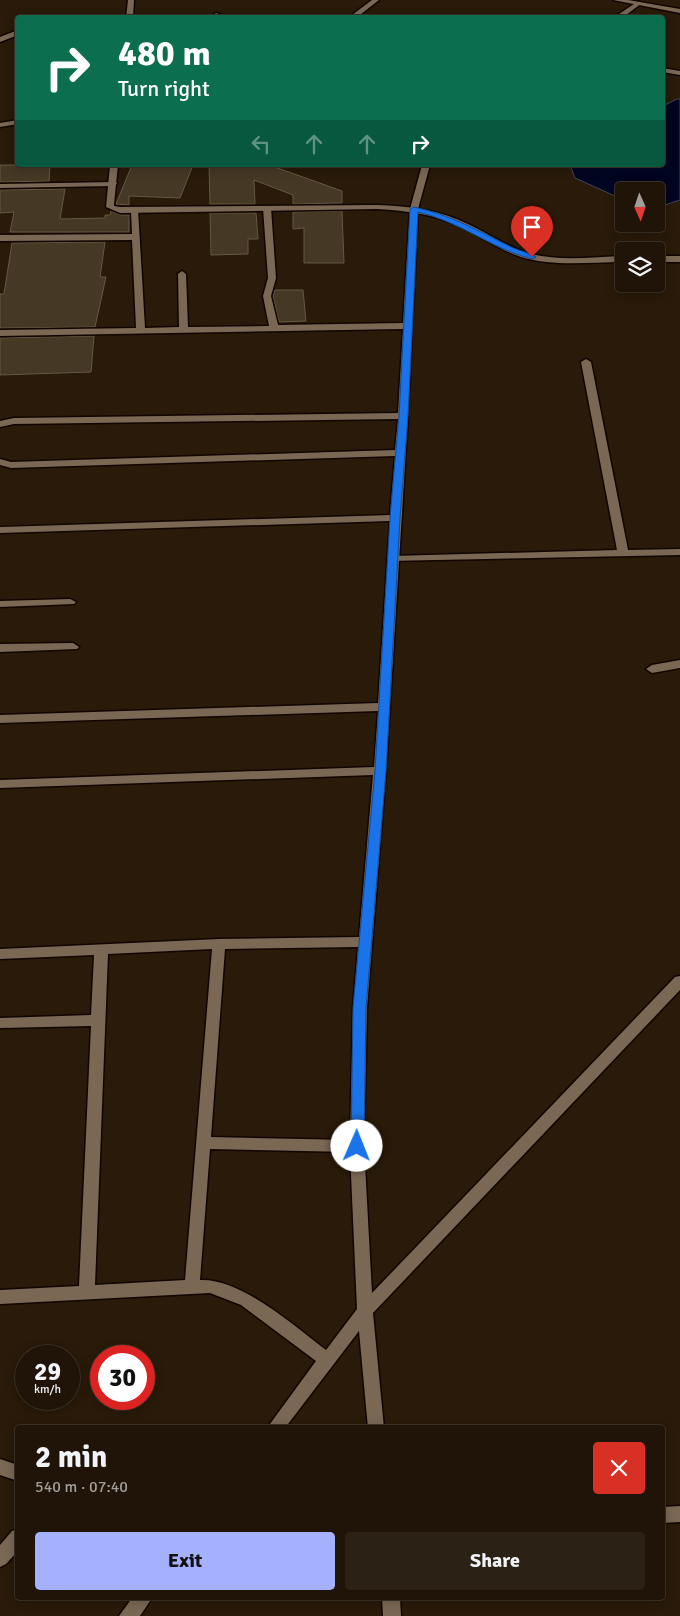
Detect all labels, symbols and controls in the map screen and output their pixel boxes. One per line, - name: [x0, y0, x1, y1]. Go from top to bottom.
- text: 480 m: [118, 32, 211, 75]
- icon: right: [35, 35, 100, 100]
- text: Turn right: [118, 75, 210, 102]
- icon: left: [247, 130, 275, 158]
- icon: ahead: [300, 130, 328, 158]
- icon: ahead: [353, 130, 381, 158]
- icon: right: [406, 130, 434, 158]
- north arrow: [615, 182, 665, 232]
- map controls: [615, 182, 665, 292]
- pin: [511, 206, 553, 257]
- icon: arrive: [518, 213, 546, 241]
- button: layers: [615, 242, 665, 292]
- position arrow: [330, 1119, 382, 1171]
- speed limit sign: 30: [90, 1345, 155, 1410]
- text: 29: [34, 1356, 61, 1387]
- text: km/h: [34, 1382, 61, 1397]
- text: 2 min: [35, 1439, 107, 1476]
- button: close: [593, 1442, 645, 1494]
- text: 540 m · 07:40: [35, 1477, 128, 1497]
- button: Exit: [35, 1532, 335, 1590]
- button: Share: [345, 1532, 645, 1590]

